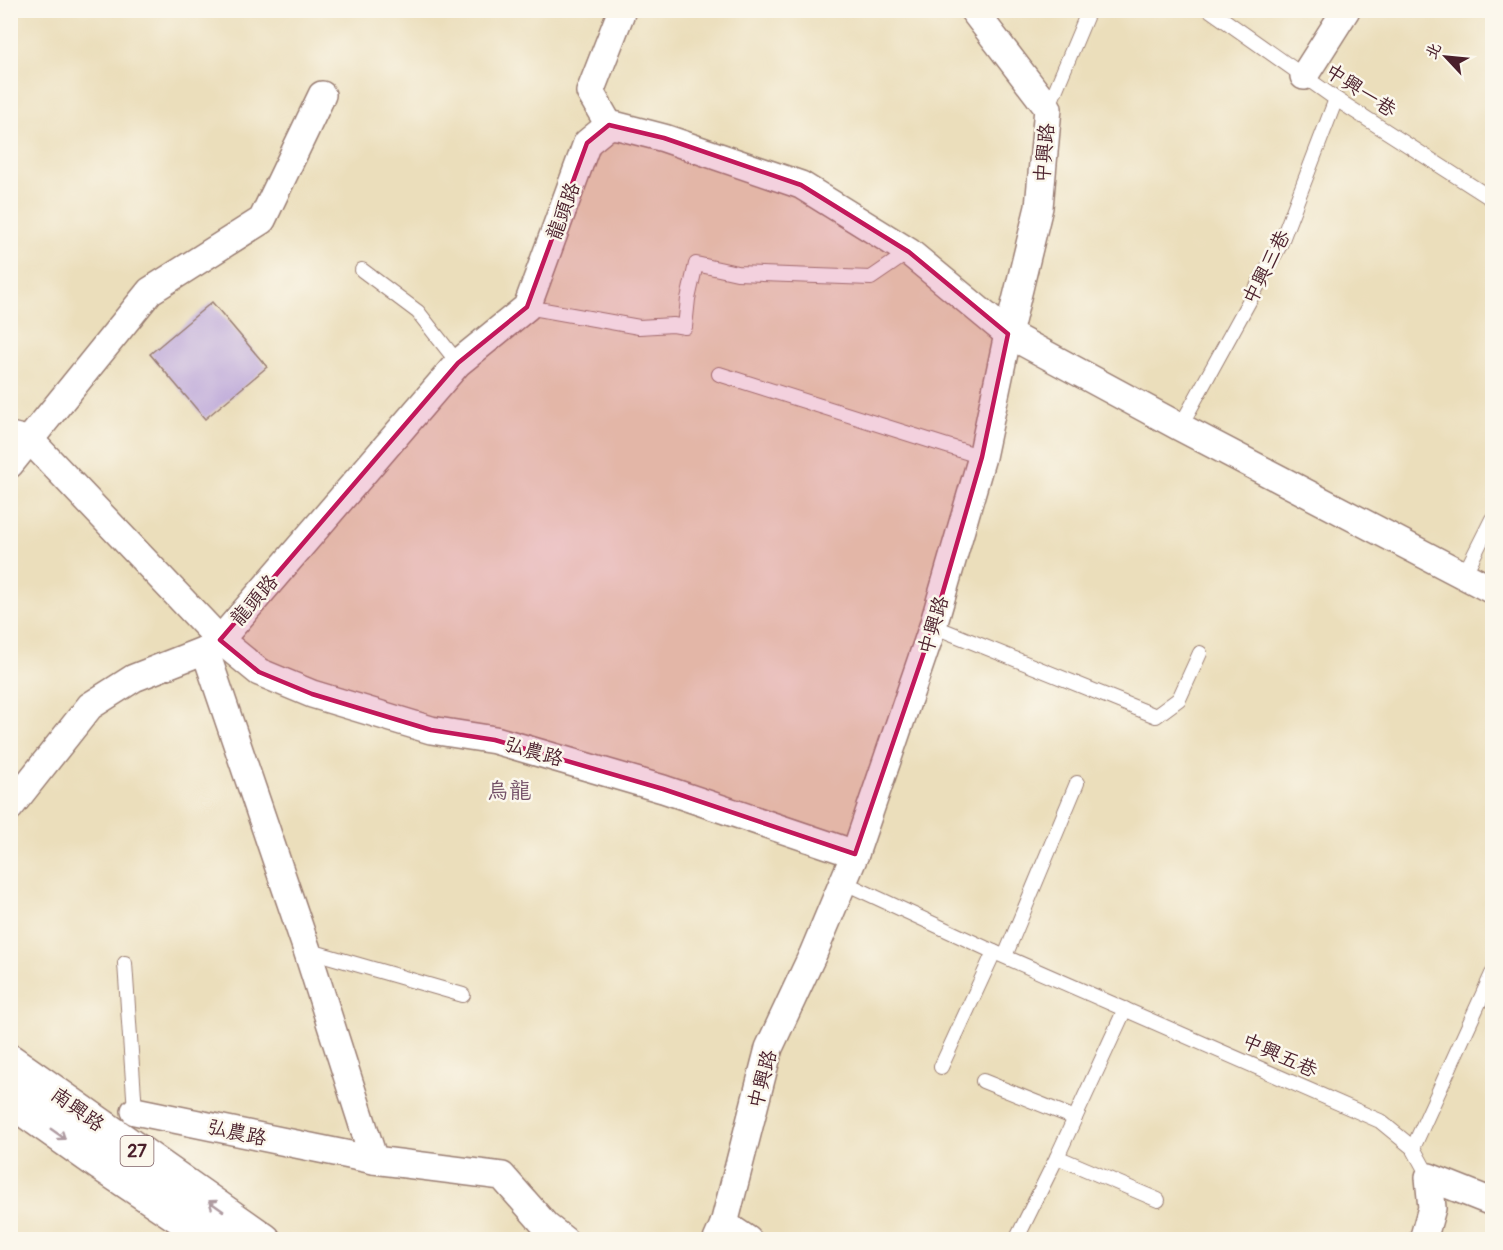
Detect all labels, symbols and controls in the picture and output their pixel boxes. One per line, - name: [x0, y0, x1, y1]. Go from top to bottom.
- north arrow: [1416, 27, 1476, 87]
- text: 北: [1421, 39, 1446, 62]
- street label: 中興一巷: [1320, 58, 1402, 123]
- street label: 中興路: [1029, 121, 1060, 184]
- street label: 龍頭路: [541, 178, 586, 244]
- street label: 中興三巷: [1237, 225, 1296, 309]
- street label: 龍頭路: [225, 569, 284, 631]
- street label: 中興路: [913, 592, 954, 657]
- street label: 弘農路: [502, 731, 567, 772]
- district label: 烏龍: [487, 777, 531, 805]
- street label: 中興五巷: [1238, 1028, 1322, 1084]
- street label: 中興路: [743, 1046, 783, 1111]
- street label: 南興路: [46, 1082, 110, 1138]
- street label: 弘農路: [205, 1114, 270, 1151]
- one-way arrow: [50, 1128, 66, 1140]
- road number: 27: [120, 1136, 154, 1166]
- one-way arrow: [209, 1200, 225, 1212]

